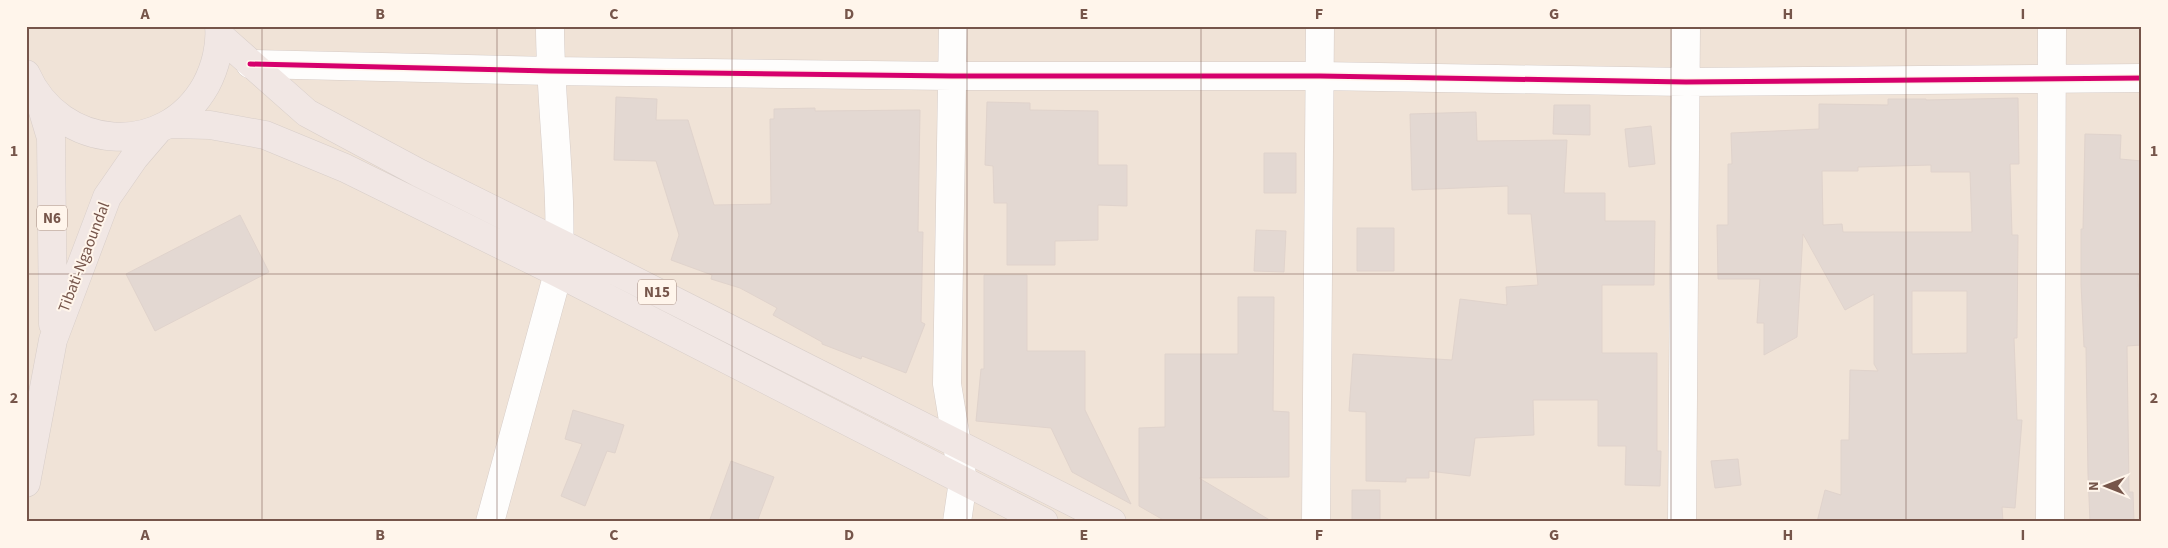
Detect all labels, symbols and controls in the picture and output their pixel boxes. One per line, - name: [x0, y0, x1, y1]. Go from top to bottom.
- text: A: [139, 3, 150, 25]
- text: B: [375, 3, 385, 25]
- text: C: [609, 3, 619, 25]
- text: D: [844, 3, 854, 25]
- text: E: [1080, 3, 1088, 25]
- text: F: [1315, 3, 1323, 25]
- text: G: [1549, 3, 1559, 25]
- text: H: [1783, 3, 1793, 25]
- text: I: [2021, 3, 2025, 25]
- text: 1: [10, 140, 18, 162]
- text: 1: [2150, 140, 2158, 162]
- street label: Tibati-Ngaoundal: [53, 199, 115, 315]
- road number: N6: [37, 206, 67, 230]
- road number: N15: [638, 280, 676, 304]
- text: 2: [10, 387, 18, 409]
- text: 2: [2150, 387, 2158, 409]
- north arrow: [2080, 460, 2130, 510]
- text: N: [2084, 481, 2104, 491]
- text: A: [139, 524, 150, 546]
- text: B: [375, 524, 385, 546]
- text: C: [609, 524, 619, 546]
- text: D: [844, 524, 854, 546]
- text: E: [1080, 524, 1088, 546]
- text: F: [1315, 524, 1323, 546]
- text: G: [1549, 524, 1559, 546]
- text: H: [1783, 524, 1793, 546]
- text: I: [2021, 524, 2025, 546]

